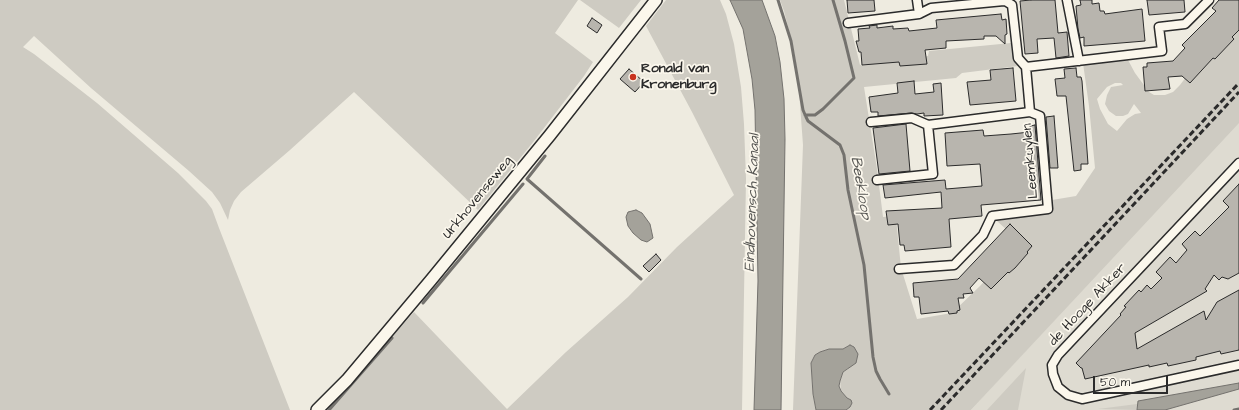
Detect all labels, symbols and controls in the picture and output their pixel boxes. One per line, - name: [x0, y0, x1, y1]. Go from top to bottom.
- place label: Ronald van Kronenburg: [641, 61, 717, 94]
- marker: Ronald van Kronenburg: [628, 72, 638, 82]
- street label: Leemkuylen: [1019, 122, 1043, 200]
- water label: Eindhovensch Kanaal: [742, 134, 764, 272]
- street label: Urkhovenseweg: [440, 153, 516, 243]
- water label: Beekloop: [846, 155, 874, 221]
- street label: de Hooge Akker: [1046, 260, 1130, 350]
- scale bar: [1095, 368, 1170, 394]
- text: 50 m: [1100, 374, 1130, 391]

